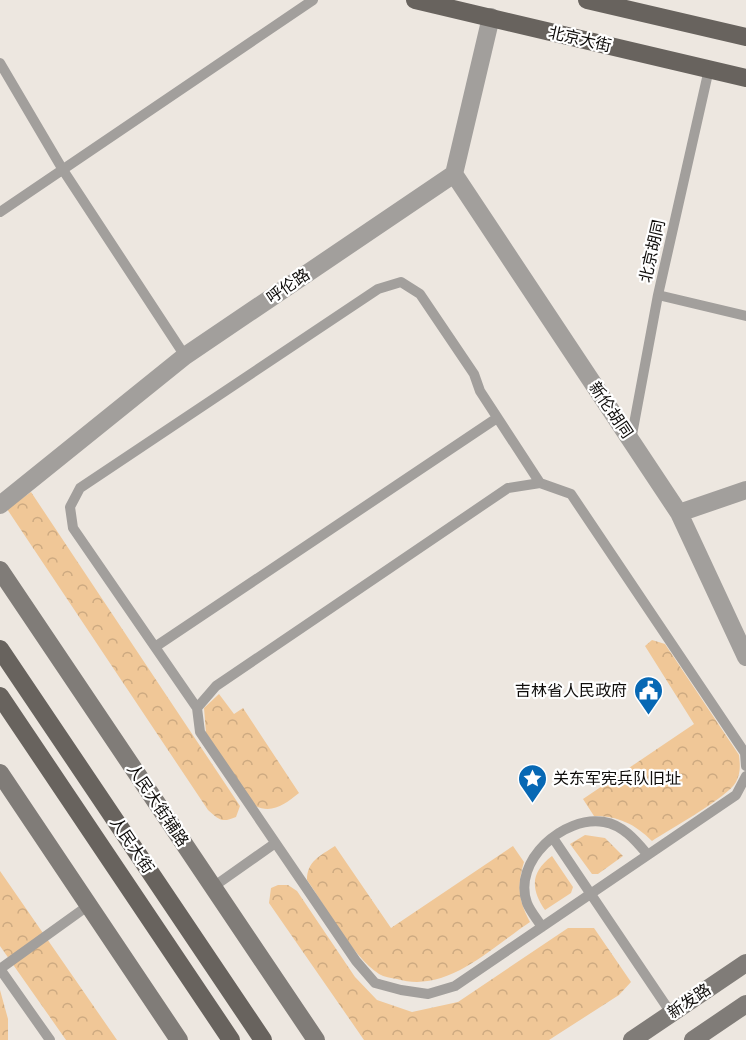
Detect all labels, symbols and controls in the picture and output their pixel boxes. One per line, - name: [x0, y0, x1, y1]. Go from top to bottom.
- street label: 北京大街: [547, 23, 613, 55]
- street label: 北京胡同: [636, 218, 668, 284]
- street label: 呼伦路: [263, 265, 313, 307]
- street label: 新伦胡同: [585, 378, 637, 442]
- public building icon: 吉林省人民政府: [632, 674, 664, 716]
- place label: 吉林省人民政府: [515, 681, 627, 700]
- street label: 人民大街辅路: [123, 760, 193, 850]
- place icon: 关东军宪兵队旧址: [516, 762, 548, 804]
- place label: 关东军宪兵队旧址: [553, 769, 681, 788]
- street label: 人民大街: [106, 813, 158, 877]
- street label: 新发路: [664, 980, 714, 1022]

